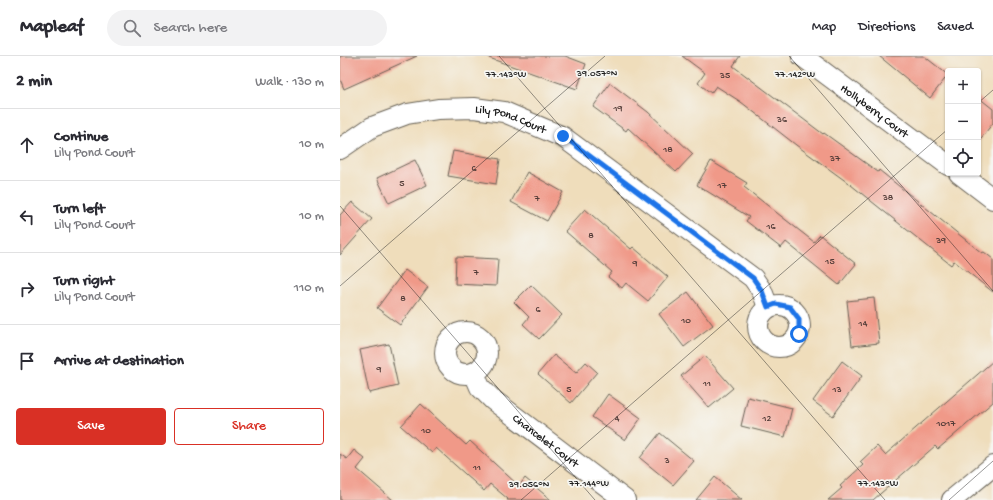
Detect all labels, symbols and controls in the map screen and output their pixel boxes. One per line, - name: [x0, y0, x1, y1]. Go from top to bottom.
- search box: [107, 10, 387, 46]
- text: Mapleaf: [20, 16, 83, 39]
- icon: search: [121, 17, 143, 39]
- text: Search here: [153, 19, 227, 37]
- text: Map: [812, 19, 836, 36]
- text: Directions: [858, 19, 915, 36]
- text: Saved: [937, 19, 973, 36]
- text: 39.057°N: [576, 68, 618, 80]
- map controls: [945, 68, 981, 176]
- button: +: [945, 68, 981, 104]
- text: 77.143°W: [485, 69, 527, 81]
- text: 77.142°W: [774, 69, 816, 81]
- house number: 35: [719, 70, 730, 82]
- text: 2 min: [16, 72, 52, 92]
- text: Walk · 130 m: [255, 75, 324, 90]
- street label: Hollyberry Court: [837, 82, 912, 143]
- street label: Lily Pond Court: [474, 103, 549, 138]
- house number: 19: [612, 103, 623, 115]
- button: −: [945, 104, 981, 140]
- house number: 36: [776, 114, 788, 126]
- route end: [554, 127, 572, 145]
- text: Continue: [54, 128, 108, 146]
- icon: ahead: [16, 134, 38, 156]
- text: 10 m: [299, 137, 324, 152]
- button: locate: [945, 140, 981, 176]
- house number: 18: [662, 144, 673, 156]
- text: Lily Pond Court: [54, 146, 135, 161]
- house number: 37: [829, 153, 841, 165]
- house number: 6: [471, 163, 477, 175]
- house number: 5: [399, 178, 405, 190]
- house number: 17: [716, 180, 727, 192]
- house number: 38: [882, 192, 894, 204]
- house number: 7: [533, 193, 540, 205]
- text: Turn left: [54, 200, 105, 218]
- icon: left: [16, 206, 38, 228]
- text: 10 m: [299, 209, 324, 224]
- text: Lily Pond Court: [54, 218, 135, 233]
- house number: 16: [765, 221, 776, 233]
- house number: 8: [588, 230, 594, 242]
- house number: 39: [935, 235, 946, 247]
- house number: 15: [824, 256, 835, 268]
- house number: 9: [631, 258, 638, 270]
- house number: 7: [472, 267, 479, 279]
- text: Turn right: [54, 272, 114, 290]
- icon: right: [16, 278, 38, 300]
- text: 110 m: [294, 281, 324, 296]
- text: Lily Pond Court: [54, 290, 135, 305]
- house number: 8: [400, 293, 406, 305]
- house number: 6: [535, 304, 541, 316]
- house number: 10: [680, 315, 691, 327]
- house number: 14: [858, 318, 868, 330]
- route start: [790, 325, 808, 343]
- icon: arrive: [16, 350, 38, 372]
- text: Arrive at destination: [54, 352, 184, 370]
- house number: 9: [375, 364, 382, 376]
- house number: 11: [702, 378, 711, 390]
- house number: 5: [566, 384, 572, 396]
- house number: 13: [831, 384, 842, 396]
- button: Save: [16, 408, 166, 445]
- button: Share: [174, 408, 324, 445]
- street label: Chancelet Court: [509, 412, 582, 472]
- house number: 4: [615, 413, 620, 425]
- house number: 12: [762, 413, 772, 425]
- house number: 1017: [936, 418, 956, 430]
- house number: 10: [420, 425, 431, 437]
- house number: 3: [663, 455, 670, 467]
- house number: 11: [472, 462, 481, 474]
- text: 77.144°W: [568, 478, 610, 490]
- text: 77.143°W: [857, 478, 899, 490]
- text: 39.056°N: [508, 479, 550, 491]

